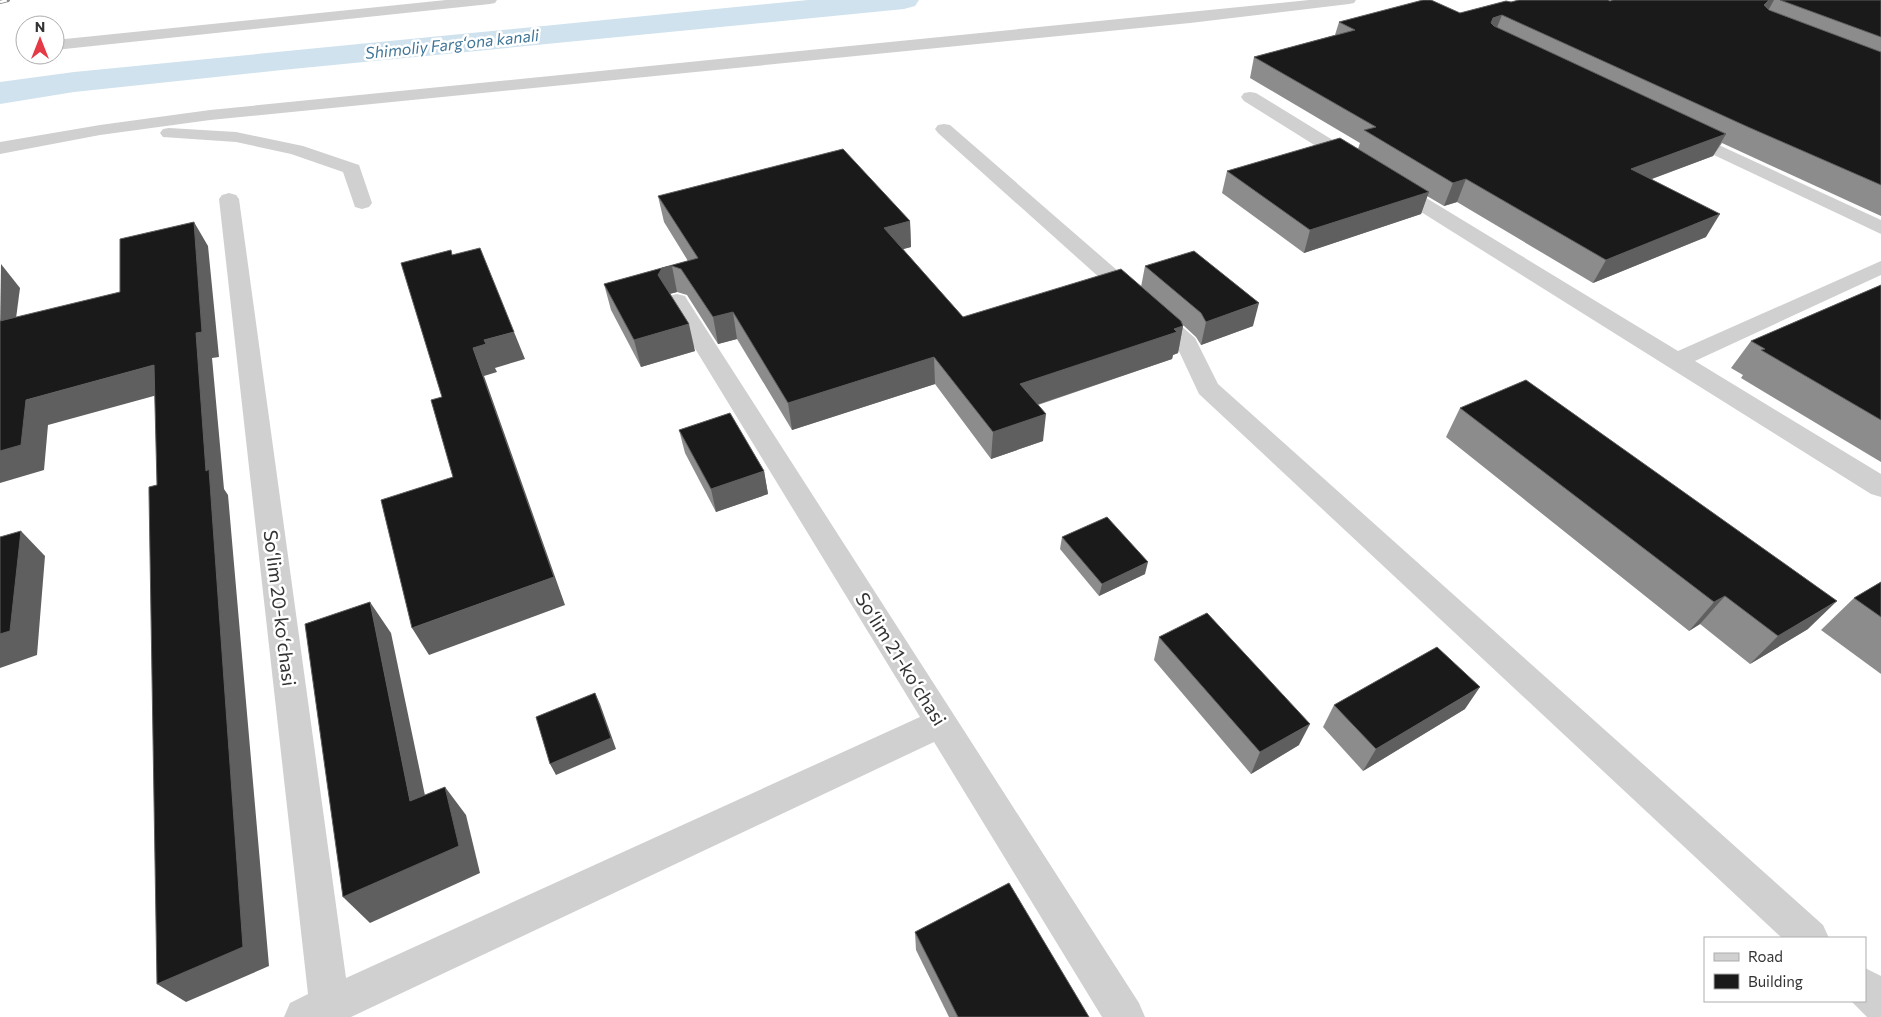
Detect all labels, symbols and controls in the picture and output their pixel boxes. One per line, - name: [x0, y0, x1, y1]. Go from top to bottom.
- north arrow: [15, 15, 65, 65]
- text: N: [35, 18, 45, 35]
- water label: Shimoliy Fargʻona kanali: [364, 25, 541, 62]
- street label: Soʻlim 20-koʻchasi: [260, 529, 301, 687]
- street label: Soʻlim 21-koʻchasi: [851, 588, 952, 730]
- legend: [1704, 937, 1866, 1002]
- text: Road: [1748, 947, 1783, 965]
- text: Building: [1748, 972, 1803, 990]

